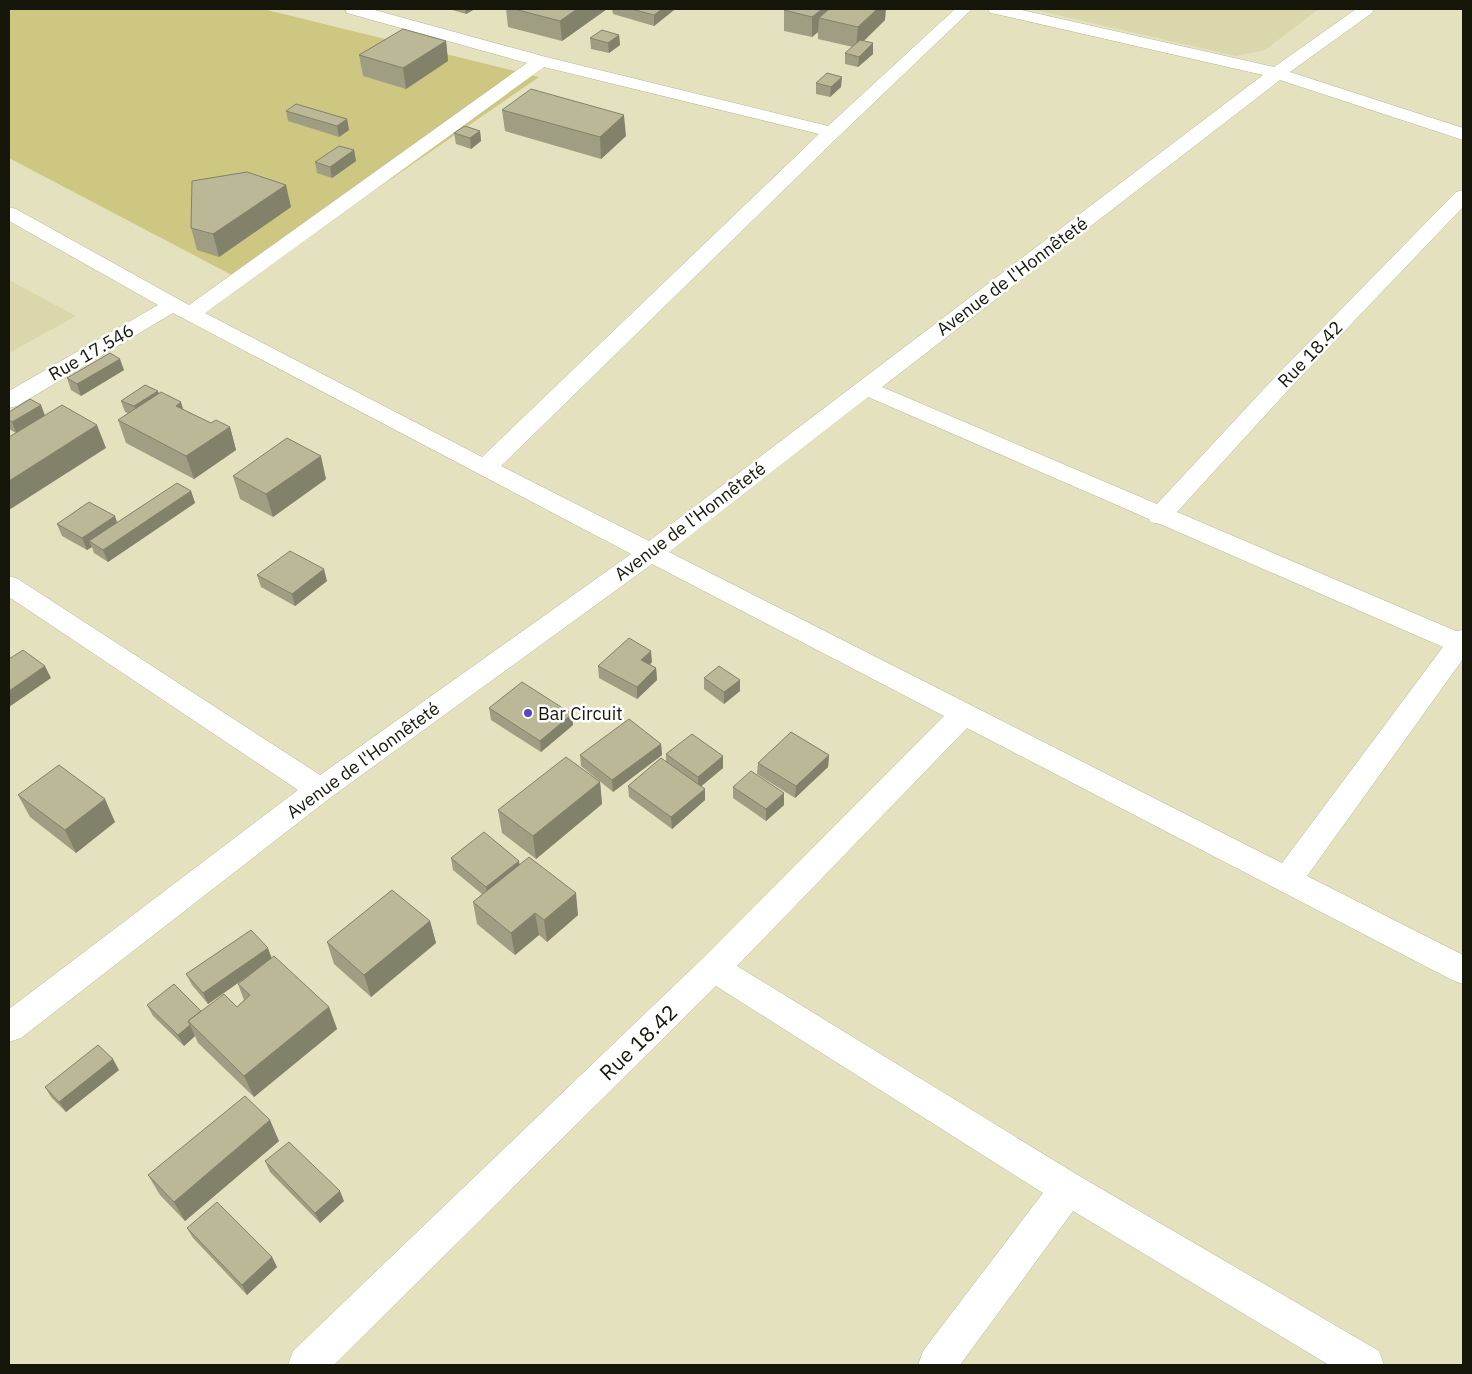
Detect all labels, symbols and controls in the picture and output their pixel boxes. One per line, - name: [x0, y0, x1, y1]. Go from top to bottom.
- street label: Avenue de l'Honnêteté: [932, 212, 1092, 340]
- street label: Rue 18.42: [1273, 316, 1347, 392]
- street label: Rue 17.546: [44, 318, 138, 386]
- street label: Avenue de l'Honnêteté: [610, 457, 770, 585]
- street label: Avenue de l'Honnêteté: [282, 697, 444, 823]
- place label: Bar Circuit: [538, 702, 623, 725]
- marker: Bar Circuit: [522, 707, 534, 719]
- street label: Rue 18.42: [593, 998, 683, 1086]

